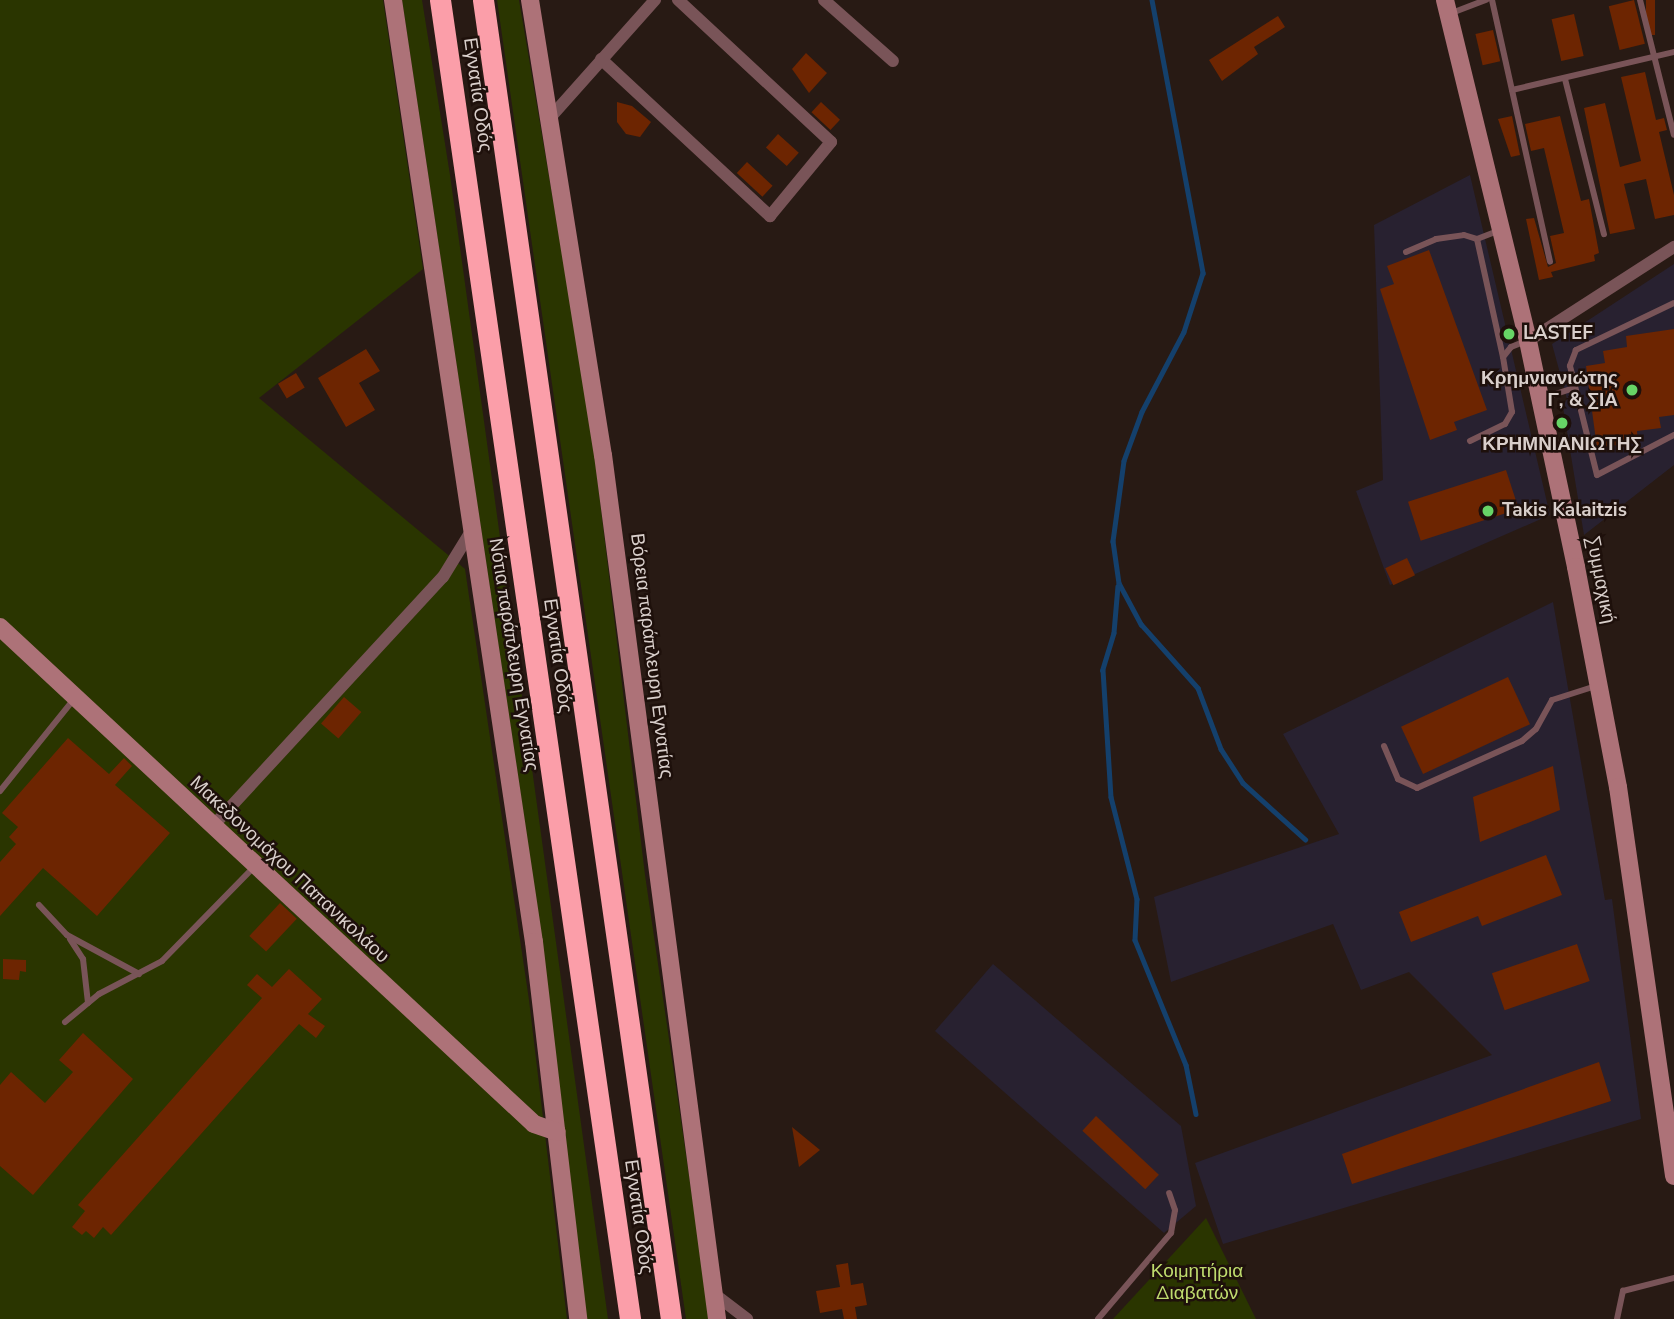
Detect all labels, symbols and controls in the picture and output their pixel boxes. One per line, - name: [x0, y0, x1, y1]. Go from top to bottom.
- street label: Εγνατία Οδός: [458, 36, 496, 154]
- place label: LASTEF: [1523, 323, 1593, 345]
- marker: LASTEF: [1501, 326, 1517, 342]
- place label: Κρημνιανιώτης Γ, & ΣΙΑ: [1481, 368, 1618, 412]
- marker: Κρημνιανιώτης Γ, & ΣΙΑ: [1624, 382, 1640, 398]
- marker: ΚΡΗΜΝΙΑΝΙΩΤΗΣ: [1554, 415, 1570, 431]
- place label: ΚΡΗΜΝΙΑΝΙΩΤΗΣ: [1482, 434, 1642, 456]
- place label: Takis Kalaitzis: [1502, 500, 1627, 522]
- marker: Takis Kalaitzis: [1480, 503, 1496, 519]
- street label: Βόρεια παράπλευρη Εγνατίας: [625, 532, 677, 780]
- street label: Συμμαχική: [1580, 534, 1620, 626]
- street label: Νότια παράπλευρη Εγνατίας: [483, 537, 543, 773]
- street label: Εγνατία Οδός: [538, 597, 576, 715]
- street label: Μακεδονομάχου Παπανικολάου: [185, 772, 393, 968]
- street label: Εγνατία Οδός: [619, 1158, 657, 1276]
- park label: Κοιμητήρια Διαβατών: [1151, 1261, 1243, 1305]

